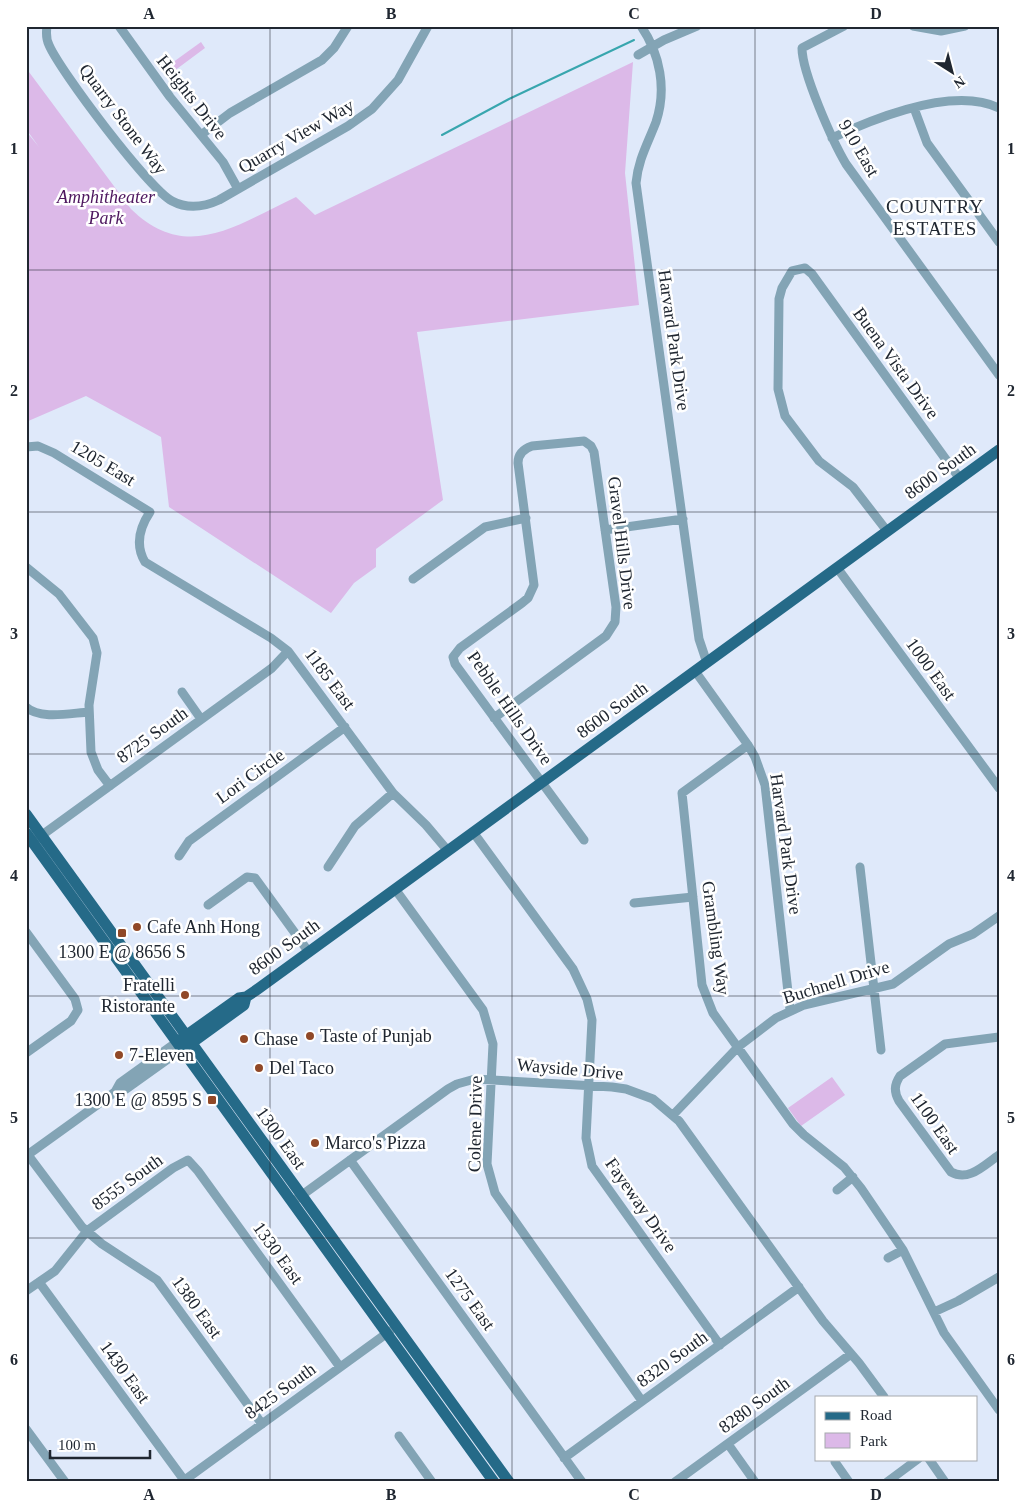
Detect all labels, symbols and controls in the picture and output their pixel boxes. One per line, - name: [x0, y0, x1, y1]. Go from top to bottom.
- text: A: [143, 5, 155, 22]
- text: B: [386, 5, 397, 22]
- text: C: [628, 5, 640, 22]
- text: D: [870, 5, 882, 22]
- north arrow: [928, 48, 978, 98]
- street label: Heights Drive: [153, 51, 231, 143]
- street label: Quarry Stone Way: [75, 60, 171, 178]
- text: N: [951, 73, 968, 91]
- street label: Quarry View Way: [235, 95, 357, 177]
- street label: 910 East: [835, 116, 883, 180]
- text: 1: [10, 140, 18, 157]
- text: 1: [1007, 140, 1015, 157]
- park label: Amphitheater Park: [56, 187, 156, 228]
- district label: COUNTRY ESTATES: [886, 196, 984, 239]
- street label: Harvard Park Drive: [654, 268, 694, 412]
- street label: Buena Vista Drive: [849, 303, 943, 423]
- text: 2: [10, 382, 18, 399]
- text: 2: [1007, 382, 1015, 399]
- street label: 1205 East: [67, 436, 139, 490]
- street label: 8600 South: [901, 439, 979, 503]
- street label: Gravel Hills Drive: [604, 475, 640, 611]
- text: 3: [10, 625, 18, 642]
- text: 3: [1007, 625, 1015, 642]
- street label: 1000 East: [902, 634, 960, 704]
- street label: 1185 East: [301, 645, 359, 713]
- street label: Pebble Hills Drive: [463, 647, 557, 769]
- street label: 8600 South: [573, 678, 651, 742]
- street label: 8725 South: [113, 703, 191, 767]
- street label: Lori Circle: [212, 745, 288, 807]
- street label: Harvard Park Drive: [766, 772, 806, 916]
- text: 4: [10, 867, 18, 884]
- text: 4: [1007, 867, 1015, 884]
- street label: Grambling Way: [698, 880, 734, 996]
- street label: 8600 South: [245, 915, 323, 979]
- place label: Cafe Anh Hong: [147, 917, 260, 937]
- marker: Cafe Anh Hong: [131, 921, 143, 933]
- marker: 1300 E @ 8656 S: [116, 927, 128, 939]
- place label: 1300 E @ 8656 S: [58, 942, 186, 962]
- street label: Buchnell Drive: [780, 956, 892, 1008]
- place label: Fratelli Ristorante: [101, 975, 175, 1016]
- marker: Fratelli Ristorante: [179, 989, 191, 1001]
- place label: Taste of Punjab: [320, 1026, 432, 1046]
- place label: Chase: [254, 1029, 298, 1049]
- marker: Taste of Punjab: [304, 1030, 316, 1042]
- marker: Chase: [238, 1033, 250, 1045]
- place label: 7-Eleven: [129, 1045, 194, 1065]
- marker: 7-Eleven: [113, 1049, 125, 1061]
- street label: Wayside Drive: [516, 1054, 624, 1084]
- place label: Del Taco: [269, 1058, 334, 1078]
- marker: Del Taco: [253, 1062, 265, 1074]
- street label: Colene Drive: [464, 1076, 486, 1172]
- street label: 1100 East: [906, 1088, 964, 1158]
- place label: 1300 E @ 8595 S: [74, 1090, 202, 1110]
- marker: 1300 E @ 8595 S: [206, 1094, 218, 1106]
- street label: 1300 East: [252, 1103, 310, 1173]
- text: 5: [10, 1109, 18, 1126]
- text: 5: [1007, 1109, 1015, 1126]
- place label: Marco's Pizza: [325, 1133, 426, 1153]
- marker: Marco's Pizza: [309, 1137, 321, 1149]
- street label: 8555 South: [88, 1150, 166, 1214]
- street label: Fayeway Drive: [601, 1154, 681, 1256]
- street label: 1330 East: [249, 1218, 307, 1288]
- street label: 1275 East: [441, 1264, 499, 1334]
- street label: 1380 East: [168, 1272, 226, 1342]
- street label: 8320 South: [633, 1327, 711, 1391]
- street label: 1430 East: [96, 1337, 154, 1407]
- text: 6: [10, 1351, 18, 1368]
- text: 6: [1007, 1351, 1015, 1368]
- street label: 8425 South: [241, 1359, 319, 1423]
- street label: 8280 South: [715, 1373, 793, 1437]
- legend: [815, 1396, 978, 1460]
- text: Road: [860, 1407, 892, 1423]
- scale bar: [50, 1428, 150, 1460]
- text: Park: [860, 1433, 888, 1449]
- text: 100 m: [58, 1437, 96, 1453]
- text: A: [143, 1486, 155, 1503]
- text: B: [386, 1486, 397, 1503]
- text: C: [628, 1486, 640, 1503]
- text: D: [870, 1486, 882, 1503]

